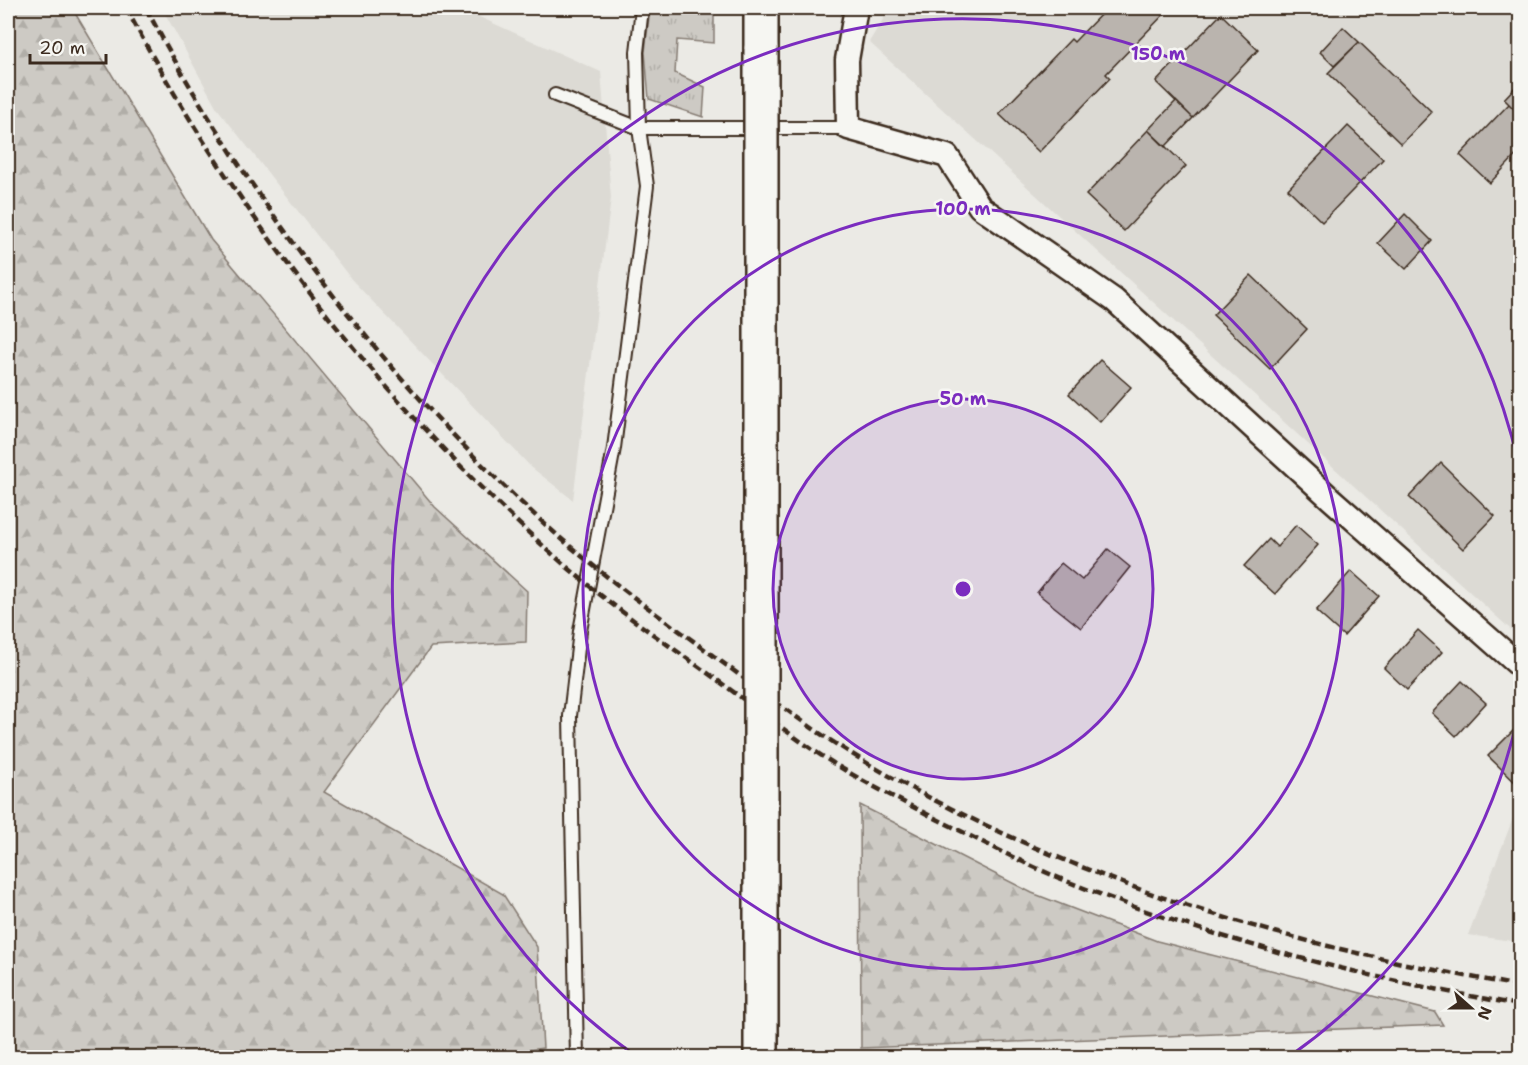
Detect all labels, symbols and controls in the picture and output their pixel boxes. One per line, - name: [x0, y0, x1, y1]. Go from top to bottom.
- scale bar: [30, 27, 106, 65]
- text: 20 m: [39, 36, 85, 60]
- text: 150 m: [1131, 42, 1186, 66]
- text: 100 m: [935, 197, 991, 221]
- text: 50 m: [940, 387, 987, 411]
- centre of rings: [953, 579, 973, 599]
- north arrow: [1441, 978, 1501, 1038]
- text: N: [1472, 1004, 1497, 1023]

